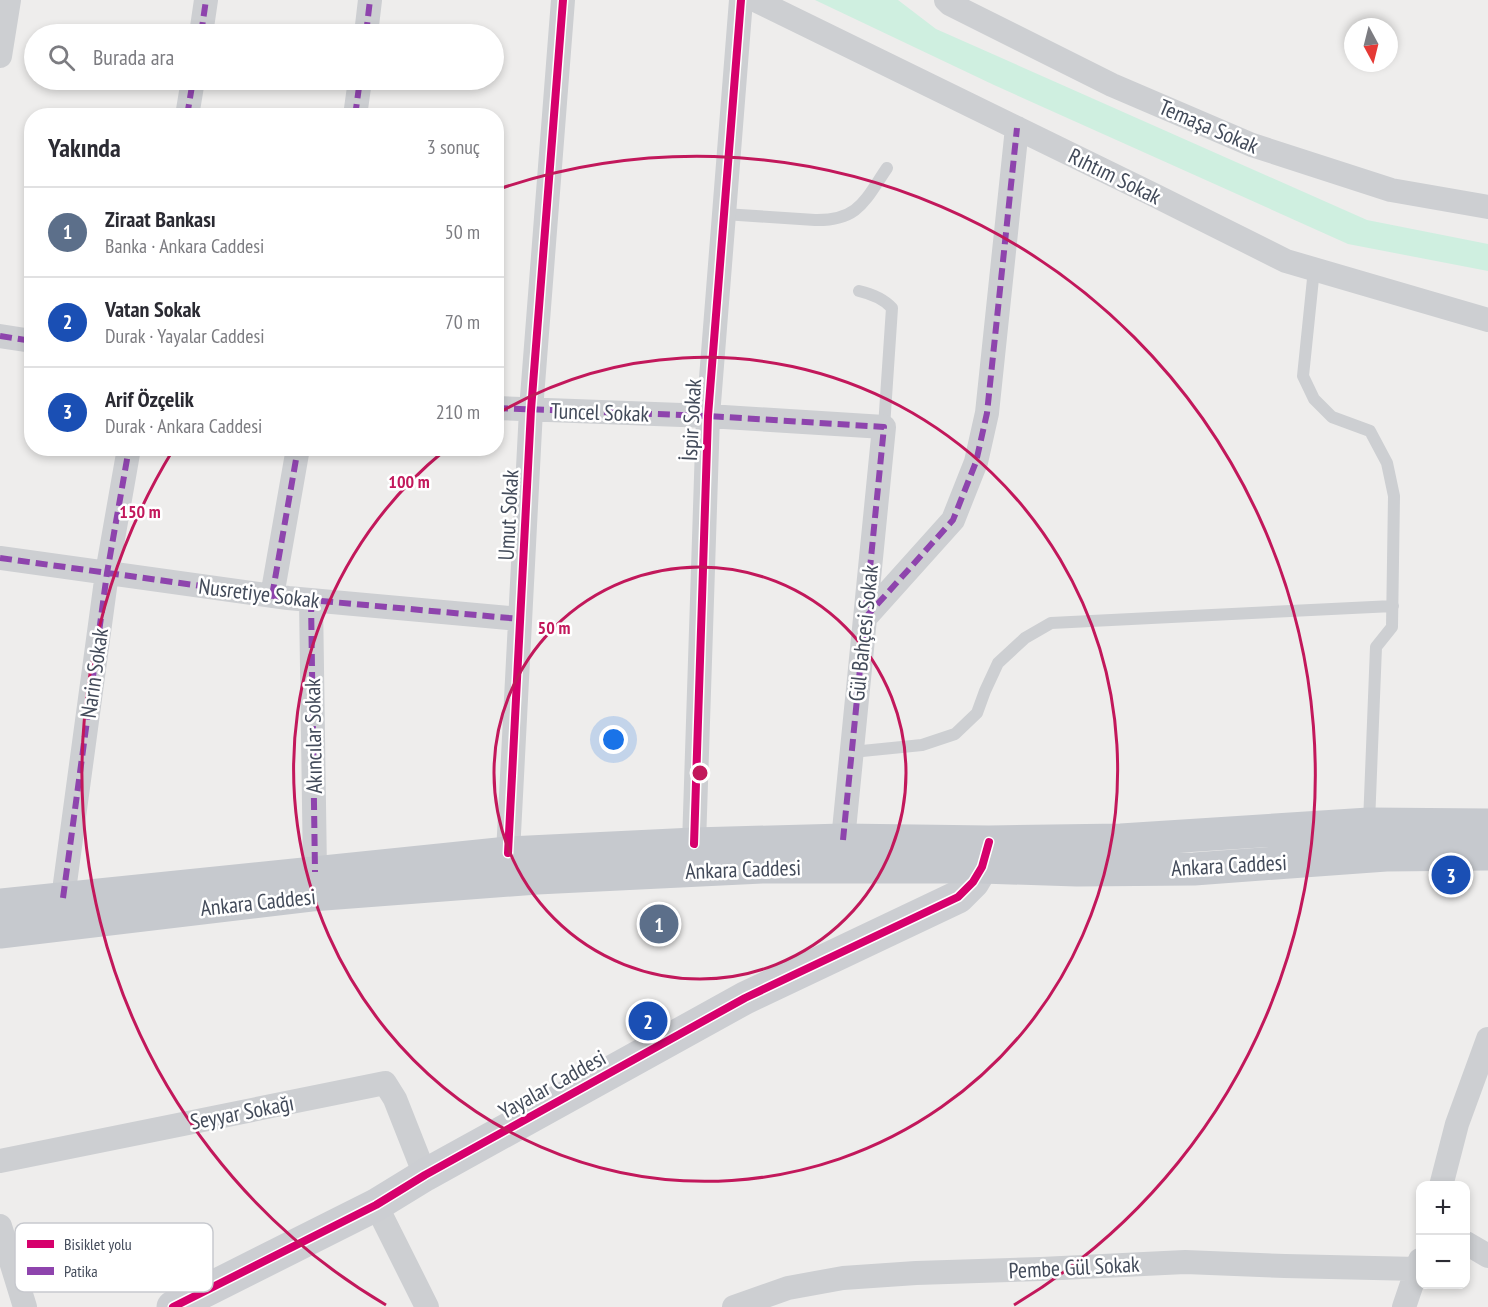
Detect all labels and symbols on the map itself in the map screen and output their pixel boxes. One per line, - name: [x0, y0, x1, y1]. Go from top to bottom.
- north arrow: [1344, 18, 1398, 72]
- street label: Temaşa Sokak: [1155, 93, 1263, 160]
- street label: Rıhtım Sokak: [1064, 142, 1166, 211]
- street label: İspir Sokak: [675, 378, 707, 462]
- street label: Tuncel Sokak: [550, 396, 650, 428]
- street label: Umut Sokak: [492, 468, 524, 561]
- text: 100 m: [388, 470, 430, 493]
- text: 150 m: [119, 500, 161, 523]
- street label: Gül Bahçesi Sokak: [842, 563, 884, 703]
- street label: Nusretiye Sokak: [197, 572, 321, 614]
- text: 50 m: [538, 616, 570, 639]
- street label: Narin Sokak: [74, 626, 114, 720]
- street label: Akıncılar Sokak: [298, 678, 328, 794]
- your location: [599, 725, 628, 754]
- centre of rings: [690, 763, 710, 783]
- street label: Ankara Caddesi: [1170, 848, 1288, 882]
- pin: 3: [1432, 852, 1470, 898]
- street label: Ankara Caddesi: [685, 853, 801, 885]
- street label: Ankara Caddesi: [199, 882, 317, 922]
- pin: 1: [640, 902, 678, 946]
- pin: 2: [628, 998, 668, 1044]
- street label: Yayalar Caddesi: [494, 1043, 610, 1125]
- street label: Seyyar Sokağı: [188, 1088, 296, 1136]
- legend: [15, 1223, 213, 1292]
- text: Bisiklet yolu: [64, 1234, 132, 1254]
- street label: Pembe Gül Sokak: [1008, 1250, 1141, 1284]
- text: Patika: [64, 1261, 98, 1281]

